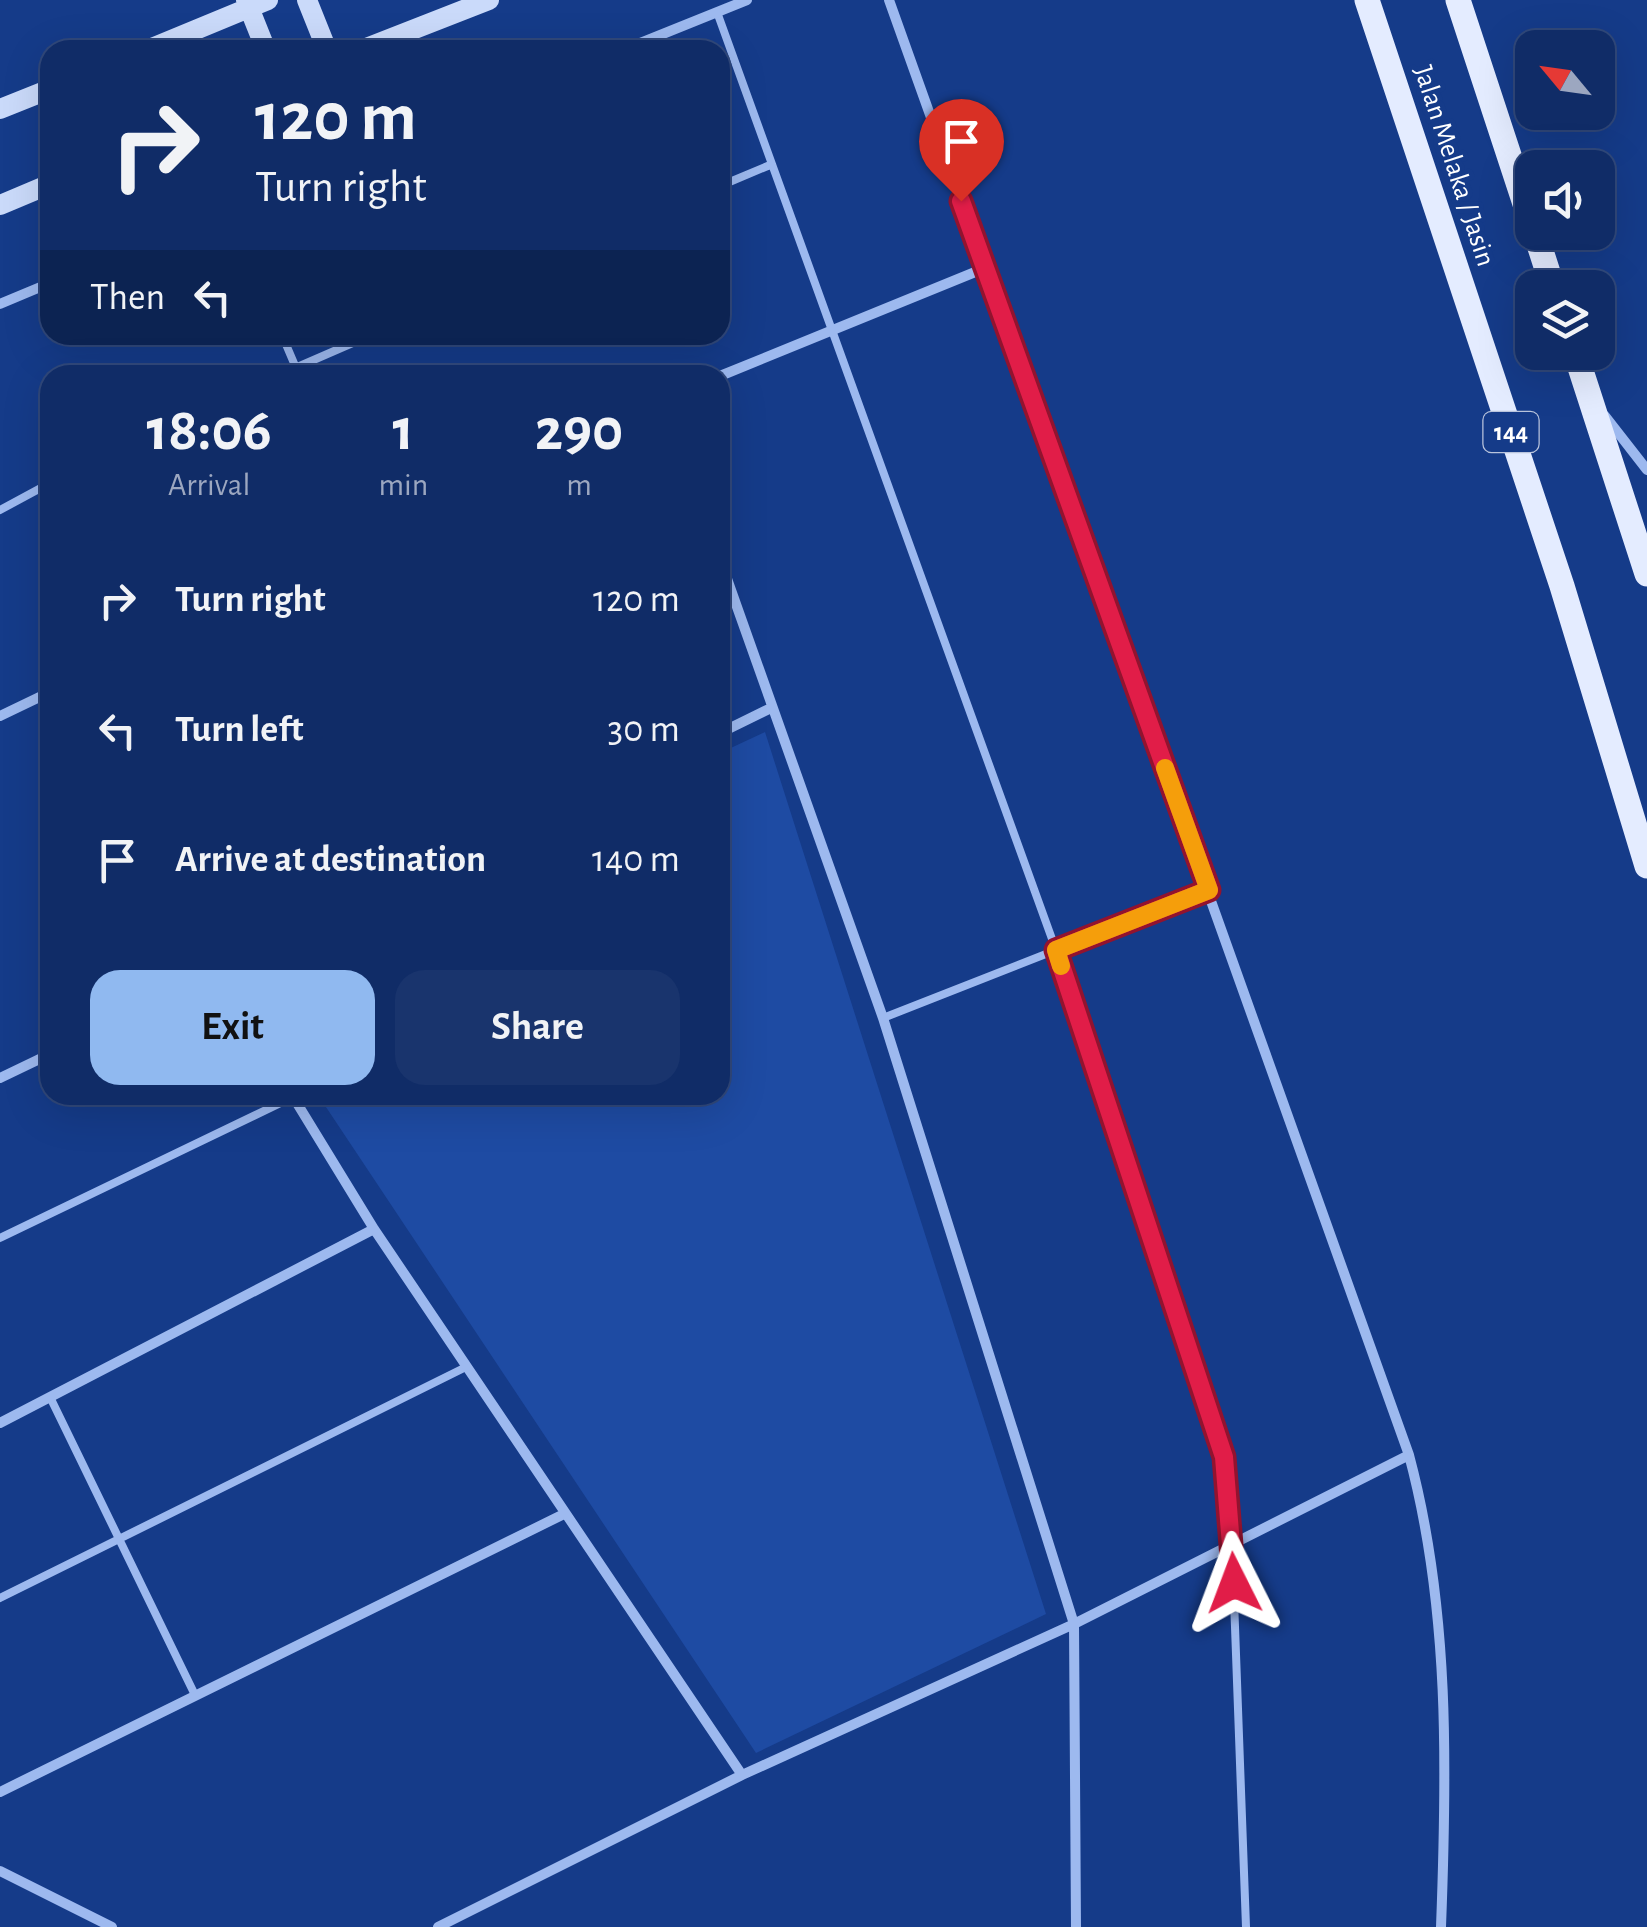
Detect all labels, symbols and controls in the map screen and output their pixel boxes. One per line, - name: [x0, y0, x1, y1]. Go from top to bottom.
- north arrow: [1515, 30, 1615, 130]
- map controls: [1515, 30, 1615, 370]
- street label: Jalan Melaka / Jasin: [1408, 62, 1500, 270]
- icon: right: [90, 80, 220, 210]
- text: 120 m: [255, 83, 417, 153]
- pin: [919, 99, 1004, 202]
- icon: arrive: [934, 114, 989, 169]
- button: sound: [1515, 150, 1615, 250]
- text: Turn right: [255, 165, 427, 210]
- icon: left: [185, 270, 240, 325]
- button: layers: [1515, 270, 1615, 370]
- text: Then: [90, 279, 165, 317]
- text: 18:06: [147, 401, 272, 461]
- text: 1: [393, 401, 414, 461]
- text: 290: [535, 401, 623, 461]
- road number: 144: [1484, 412, 1538, 452]
- text: Arrival: [168, 469, 250, 501]
- text: min: [378, 469, 428, 501]
- text: m: [566, 469, 592, 501]
- icon: right: [90, 573, 145, 628]
- text: Turn right: [175, 581, 325, 619]
- text: 120 m: [593, 581, 680, 619]
- icon: left: [90, 703, 145, 758]
- text: Turn left: [175, 711, 303, 749]
- text: 30 m: [608, 711, 680, 749]
- icon: arrive: [90, 833, 145, 888]
- text: Arrive at destination: [175, 841, 486, 879]
- text: 140 m: [592, 841, 680, 879]
- button: Exit: [90, 970, 375, 1085]
- button: Share: [395, 970, 680, 1085]
- position arrow: [1182, 1531, 1286, 1635]

